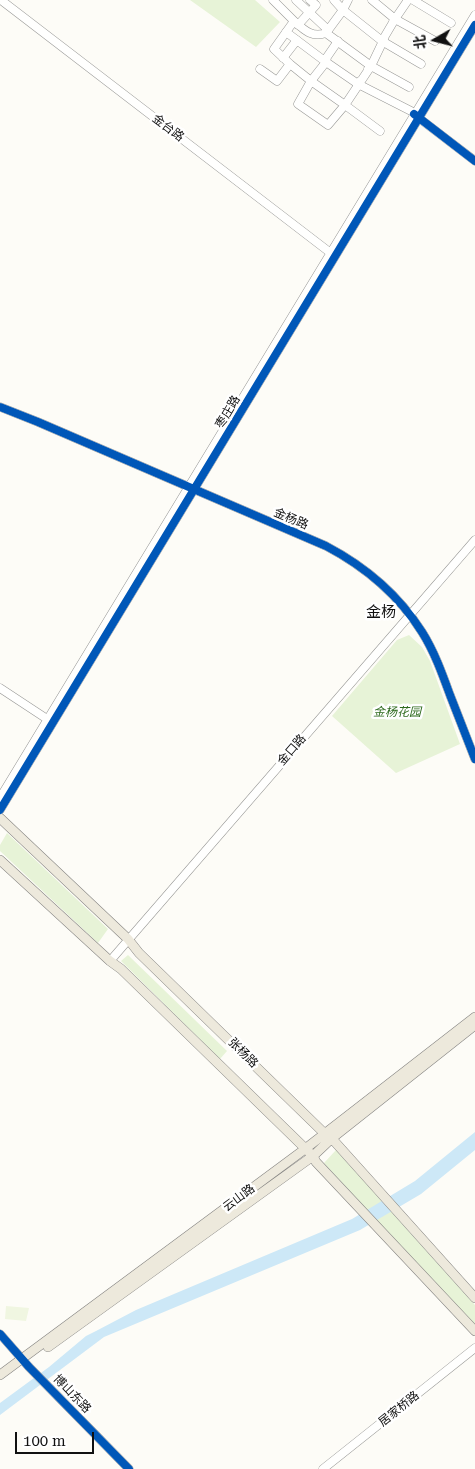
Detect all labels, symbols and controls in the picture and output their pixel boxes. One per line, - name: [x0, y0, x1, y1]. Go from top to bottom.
- north arrow: [410, 15, 460, 65]
- text: 北: [411, 34, 429, 50]
- street label: 金台路: [149, 111, 187, 145]
- street label: 枣庄路: [213, 393, 243, 431]
- street label: 金杨路: [272, 505, 310, 533]
- district label: 金杨: [366, 604, 396, 622]
- park label: 金杨花园: [373, 705, 421, 719]
- street label: 金口路: [275, 732, 309, 768]
- street label: 张杨路: [225, 1035, 261, 1071]
- street label: 云山路: [220, 1181, 258, 1215]
- street label: 博山东路: [50, 1372, 94, 1416]
- street label: 居家桥路: [376, 1388, 422, 1430]
- scale bar: [18, 1422, 96, 1454]
- text: 100 m: [23, 1432, 66, 1450]

